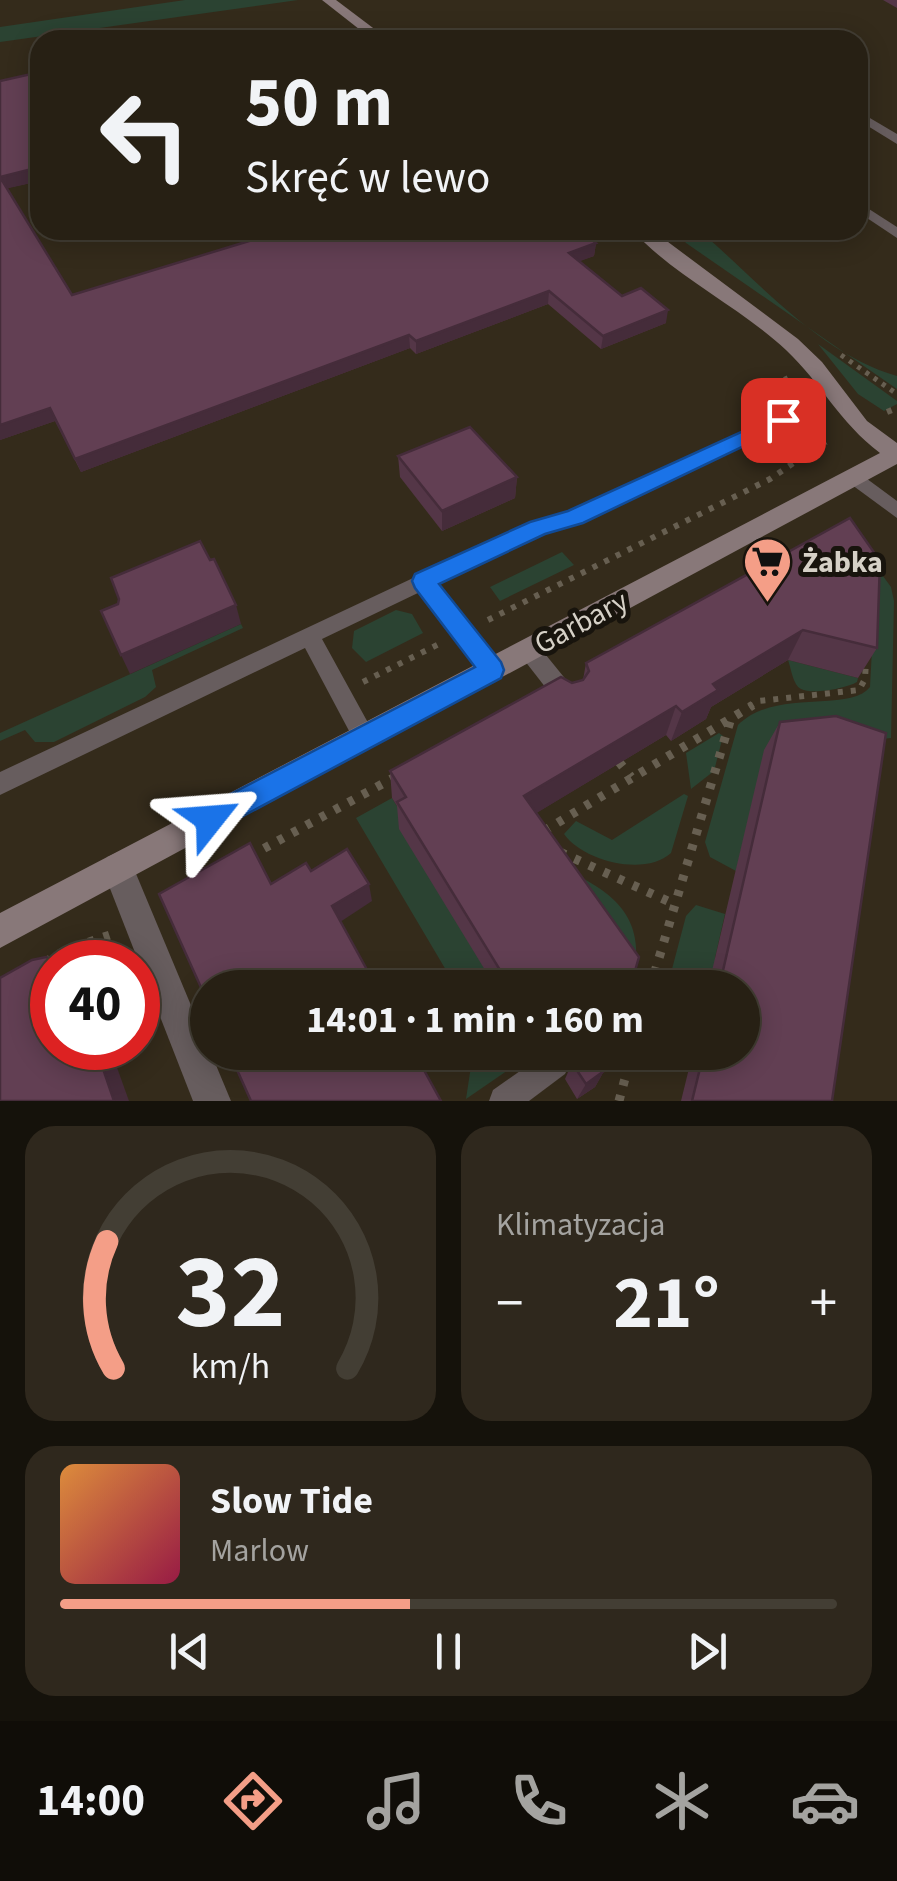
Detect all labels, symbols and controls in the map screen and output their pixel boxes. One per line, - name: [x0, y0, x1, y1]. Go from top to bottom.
- text: 50 m: [245, 53, 393, 153]
- icon: left: [80, 70, 210, 200]
- text: Skręć w lewo: [245, 146, 490, 210]
- pin: [741, 378, 826, 463]
- icon: arrive: [756, 393, 811, 448]
- supermarket icon: Żabka: [741, 536, 793, 604]
- place label: Żabka: [802, 541, 883, 584]
- street label: Garbary: [527, 580, 636, 665]
- position arrow: [158, 767, 262, 871]
- speed limit sign: 40: [30, 940, 160, 1070]
- text: 14:01 · 1 min · 160 m: [306, 993, 644, 1047]
- text: Klimatyzacja: [496, 1202, 665, 1248]
- text: 32: [176, 1220, 285, 1368]
- text: 21°: [613, 1250, 720, 1357]
- text: −: [496, 1265, 523, 1343]
- text: +: [810, 1265, 837, 1343]
- text: km/h: [191, 1341, 270, 1392]
- text: Slow Tide: [210, 1474, 373, 1528]
- text: Marlow: [210, 1528, 309, 1574]
- icon: previous: [162, 1624, 217, 1679]
- icon: pause: [421, 1624, 476, 1679]
- icon: next: [680, 1624, 735, 1679]
- icon: directions: [218, 1766, 288, 1836]
- icon: music: [361, 1766, 431, 1836]
- icon: phone: [504, 1766, 574, 1836]
- icon: climate: [647, 1766, 717, 1836]
- icon: car: [790, 1766, 860, 1836]
- text: 14:00: [37, 1769, 145, 1833]

